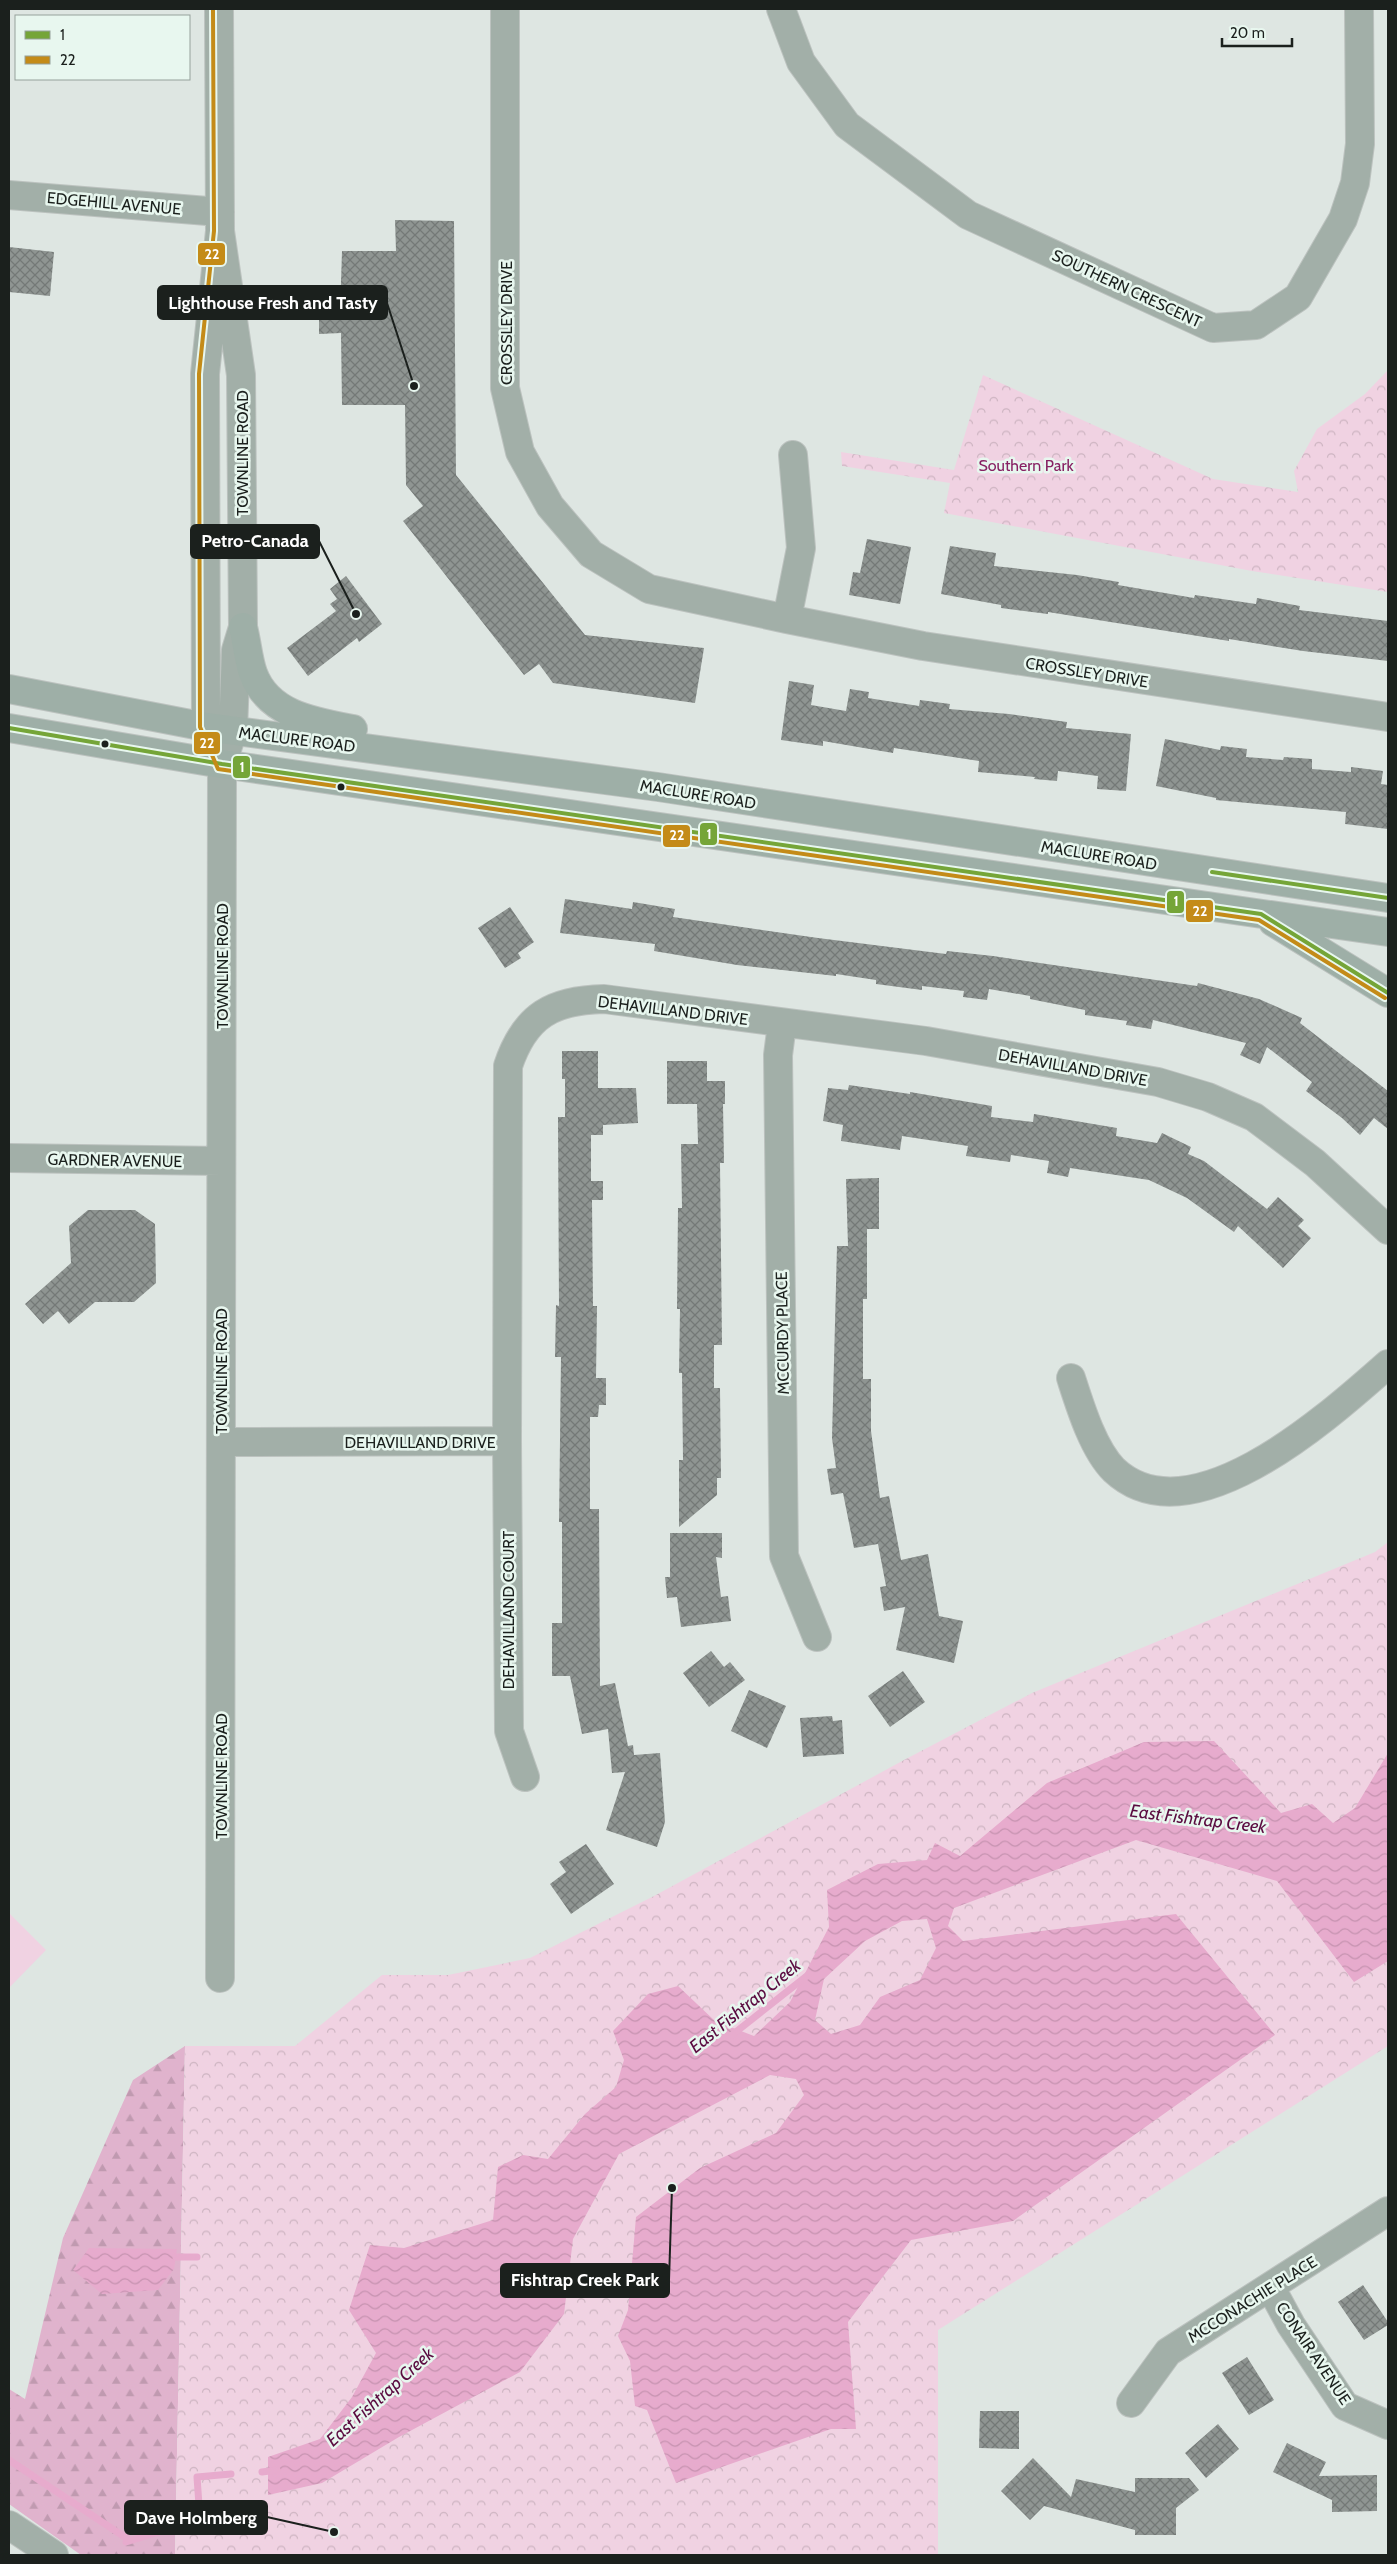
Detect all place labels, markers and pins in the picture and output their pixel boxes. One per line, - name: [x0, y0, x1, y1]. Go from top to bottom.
- callout: Lighthouse Fresh and Tasty: [158, 286, 387, 319]
- callout: Petro-Canada: [191, 525, 319, 558]
- unlabelled marker: [100, 739, 110, 749]
- unlabelled marker: [336, 782, 346, 792]
- callout: Fishtrap Creek Park: [501, 2264, 669, 2297]
- callout: Dave Holmberg: [125, 2501, 267, 2534]

